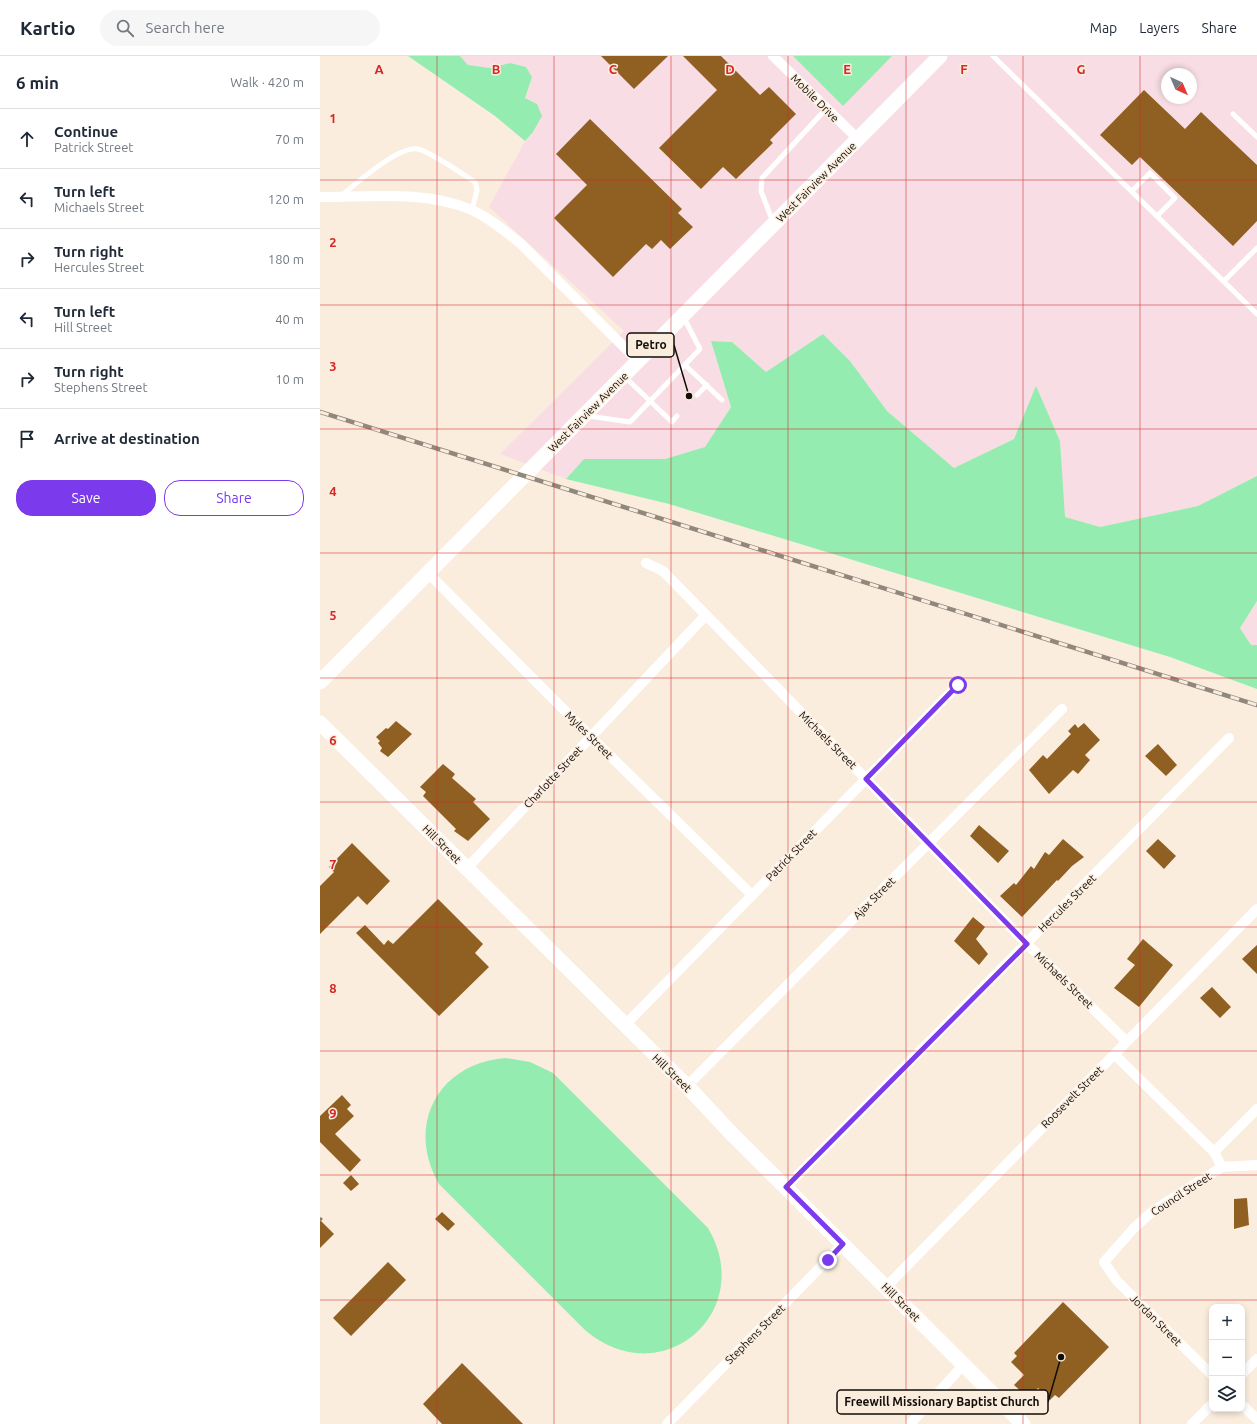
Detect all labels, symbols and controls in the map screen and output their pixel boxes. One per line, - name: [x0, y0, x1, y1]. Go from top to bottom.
- search box: [100, 10, 380, 46]
- text: Kartio: [20, 17, 76, 39]
- icon: search: [114, 17, 136, 39]
- text: Search here: [146, 19, 225, 36]
- text: Map: [1090, 20, 1117, 36]
- text: Layers: [1139, 20, 1179, 36]
- text: Share: [1201, 20, 1237, 36]
- text: A: [374, 62, 384, 76]
- text: B: [492, 62, 501, 76]
- text: C: [609, 62, 618, 76]
- text: D: [725, 62, 735, 76]
- text: E: [843, 62, 851, 76]
- text: F: [960, 62, 968, 76]
- text: G: [1077, 62, 1086, 76]
- north arrow: [1161, 68, 1197, 104]
- street label: Mobile Drive: [789, 72, 841, 124]
- text: 6 min: [16, 73, 59, 92]
- text: Walk · 420 m: [230, 75, 304, 89]
- text: 1: [329, 111, 337, 125]
- text: Continue: [54, 123, 118, 140]
- icon: ahead: [16, 128, 38, 150]
- text: 70 m: [275, 132, 304, 146]
- text: Patrick Street: [54, 140, 133, 154]
- street label: West Fairview Avenue: [774, 140, 858, 224]
- text: Turn left: [54, 183, 115, 200]
- icon: left: [16, 188, 38, 210]
- text: 120 m: [268, 192, 304, 206]
- text: Michaels Street: [54, 200, 144, 214]
- text: 2: [329, 235, 337, 249]
- text: Turn right: [54, 243, 124, 260]
- icon: right: [16, 248, 38, 270]
- text: 180 m: [268, 252, 304, 266]
- text: Hercules Street: [54, 260, 144, 274]
- text: Turn left: [54, 303, 115, 320]
- icon: left: [16, 308, 38, 330]
- text: 40 m: [275, 312, 304, 326]
- text: Hill Street: [54, 320, 112, 334]
- callout: Petro: [627, 333, 674, 357]
- text: Petro: [635, 338, 667, 351]
- text: 3: [329, 359, 337, 373]
- text: Turn right: [54, 363, 124, 380]
- icon: right: [16, 368, 38, 390]
- street label: West Fairview Avenue: [546, 370, 630, 454]
- text: 10 m: [275, 372, 304, 386]
- text: Stephens Street: [54, 380, 148, 394]
- icon: arrive: [16, 428, 38, 450]
- text: Arrive at destination: [54, 430, 200, 447]
- button: Save: [16, 480, 156, 516]
- button: Share: [164, 480, 304, 516]
- text: 4: [329, 484, 337, 498]
- text: 5: [329, 608, 337, 622]
- route start: [949, 676, 967, 694]
- street label: Myles Street: [563, 709, 616, 762]
- street label: Michaels Street: [797, 709, 860, 772]
- text: 6: [329, 733, 337, 747]
- street label: Charlotte Street: [521, 743, 585, 810]
- street label: Hill Street: [420, 822, 464, 866]
- street label: Patrick Street: [763, 826, 819, 883]
- text: 7: [329, 857, 337, 871]
- street label: Hercules Street: [1036, 871, 1099, 934]
- street label: Ajax Street: [851, 874, 898, 921]
- street label: Michaels Street: [1032, 949, 1096, 1011]
- text: 8: [329, 981, 337, 995]
- street label: Hill Street: [650, 1052, 694, 1095]
- street label: Roosevelt Street: [1039, 1063, 1106, 1130]
- text: 9: [329, 1106, 337, 1120]
- street label: Council Street: [1149, 1170, 1214, 1218]
- route end: [819, 1251, 837, 1269]
- street label: Hill Street: [879, 1280, 923, 1324]
- street label: Jordan Street: [1128, 1292, 1185, 1349]
- street label: Stephens Street: [723, 1301, 788, 1366]
- map controls: [1209, 1304, 1245, 1412]
- button: +: [1209, 1304, 1245, 1340]
- button: −: [1209, 1340, 1245, 1376]
- button: layers: [1209, 1376, 1245, 1412]
- callout: Freewill Missionary Baptist Church: [837, 1390, 1048, 1414]
- text: Freewill Missionary Baptist Church: [844, 1395, 1040, 1408]

